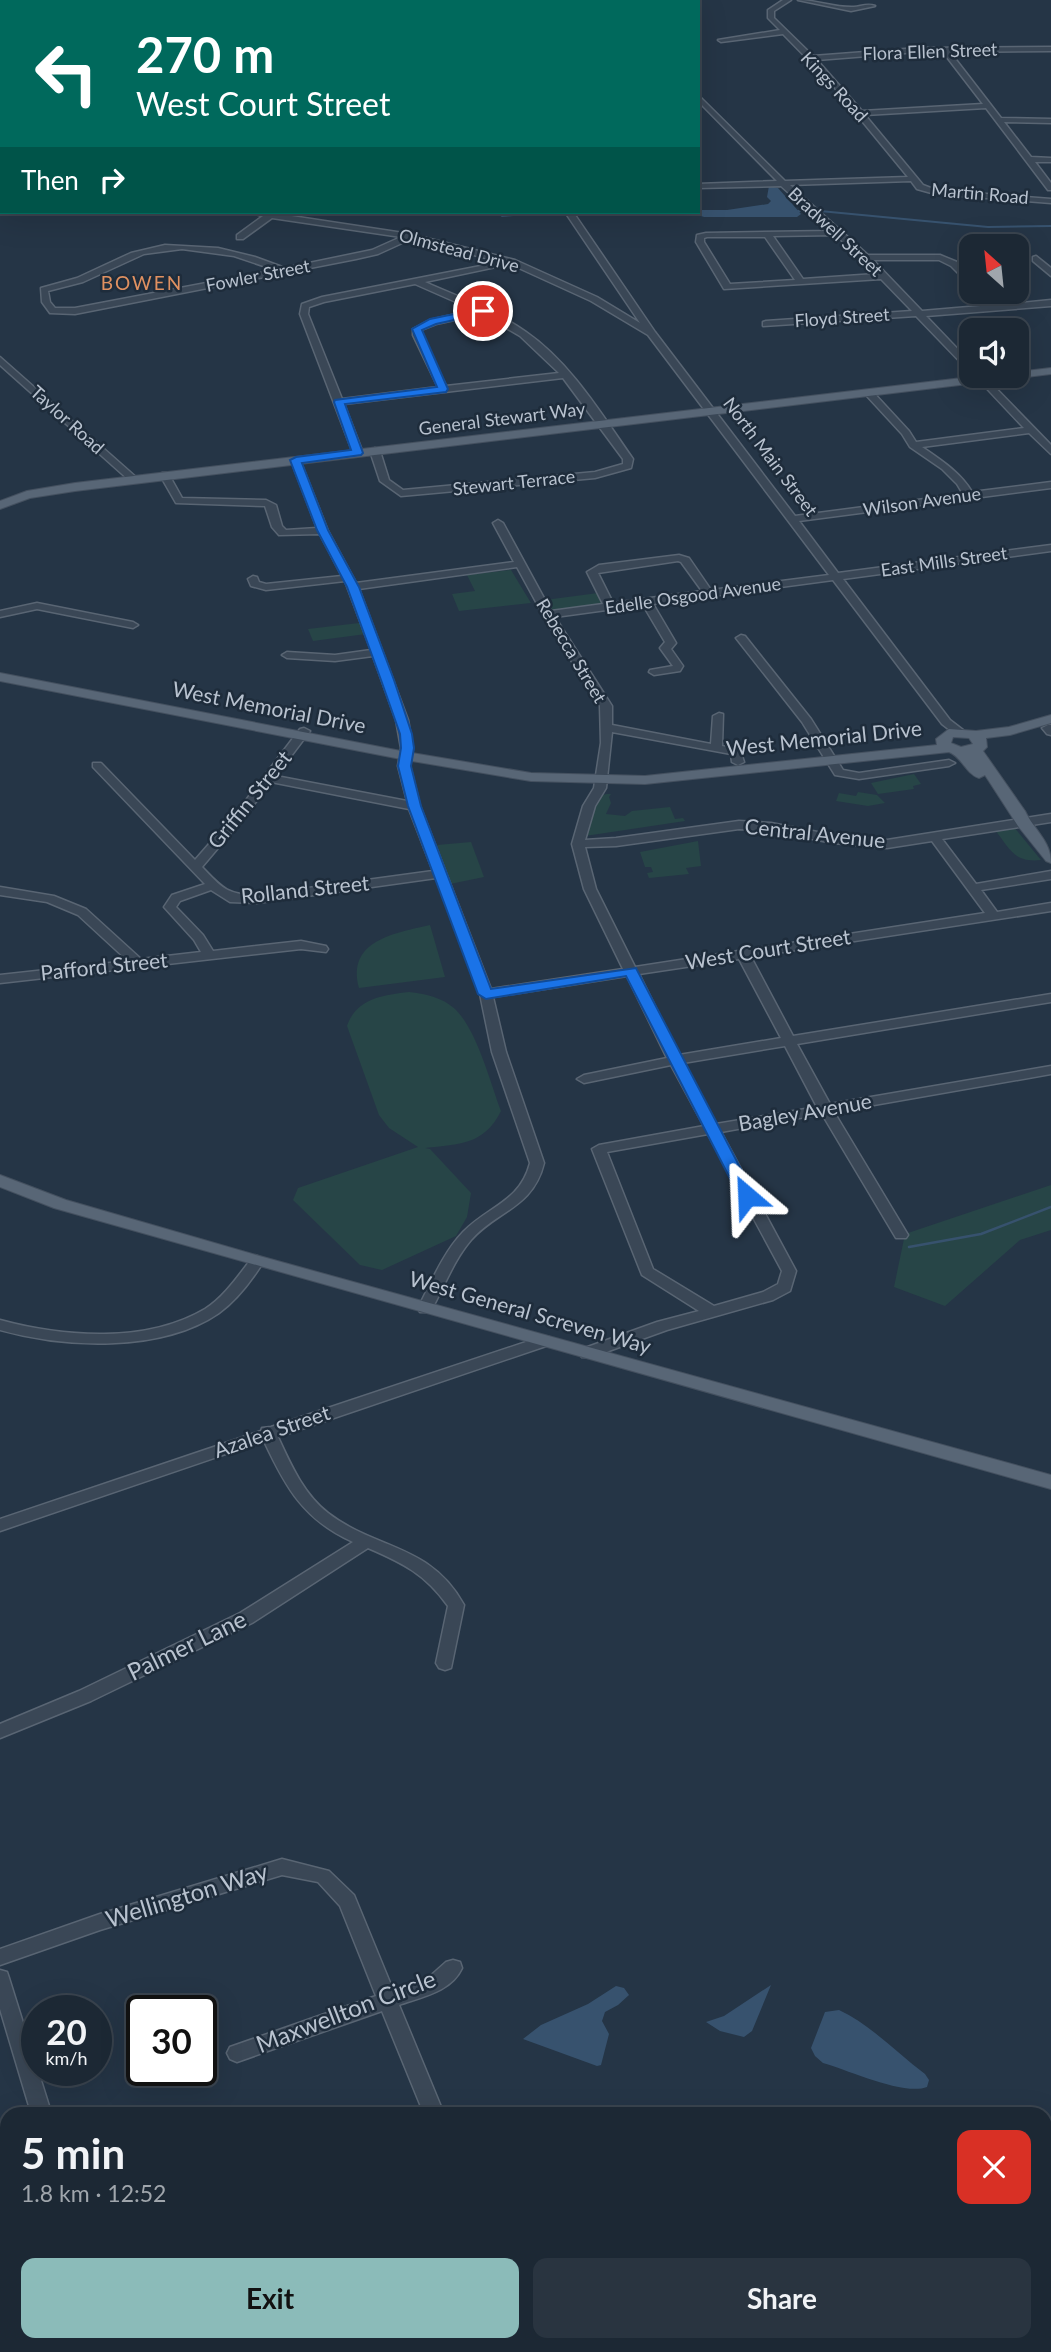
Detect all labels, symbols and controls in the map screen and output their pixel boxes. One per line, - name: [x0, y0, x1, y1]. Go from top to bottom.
- text: 270 m: [136, 25, 274, 83]
- icon: left: [21, 28, 112, 119]
- street label: Flora Ellen Street: [862, 38, 998, 64]
- street label: Kings Road: [797, 47, 873, 126]
- text: West Court Street: [136, 84, 390, 123]
- icon: right: [93, 161, 131, 199]
- text: Then: [21, 164, 79, 196]
- street label: Martin Road: [931, 178, 1030, 208]
- street label: Bradwell Street: [784, 182, 888, 281]
- street label: Olmstead Drive: [397, 223, 522, 277]
- north arrow: [959, 234, 1029, 304]
- map controls: [959, 234, 1029, 388]
- street label: Fowler Street: [204, 254, 312, 296]
- district label: BOWEN: [101, 271, 183, 294]
- pin: [453, 281, 513, 341]
- icon: arrive: [464, 292, 502, 330]
- street label: Floyd Street: [794, 303, 891, 331]
- button: sound: [959, 318, 1029, 388]
- street label: Taylor Road: [26, 380, 109, 458]
- street label: North Main Street: [719, 393, 823, 521]
- street label: General Stewart Way: [417, 397, 587, 439]
- street label: Stewart Terrace: [452, 465, 576, 499]
- street label: Wilson Avenue: [862, 482, 982, 520]
- street label: East Mills Street: [879, 541, 1009, 581]
- street label: Edelle Osgood Avenue: [603, 572, 782, 618]
- street label: Rebecca Street: [532, 594, 612, 707]
- street label: West Memorial Drive: [170, 675, 368, 738]
- street label: West Memorial Drive: [725, 715, 923, 760]
- street label: Griffin Street: [202, 745, 296, 853]
- street label: Central Avenue: [744, 813, 887, 852]
- street label: Rolland Street: [239, 869, 371, 908]
- street label: West Court Street: [683, 923, 853, 974]
- street label: Pafford Street: [39, 946, 169, 985]
- street label: Bagley Avenue: [736, 1087, 873, 1136]
- position arrow: [710, 1159, 784, 1233]
- street label: West General Screven Way: [407, 1265, 654, 1358]
- street label: Azalea Street: [210, 1399, 333, 1462]
- street label: Palmer Lane: [122, 1603, 251, 1686]
- street label: Wellington Way: [102, 1856, 272, 1933]
- street label: Maxwellton Circle: [252, 1963, 439, 2058]
- speed limit sign: 30: [126, 1995, 217, 2086]
- text: 20: [46, 2010, 87, 2052]
- text: km/h: [45, 2047, 88, 2069]
- text: 5 min: [21, 2128, 125, 2178]
- button: close: [957, 2130, 1031, 2204]
- text: 1.8 km · 12:52: [21, 2179, 166, 2207]
- button: Exit: [21, 2258, 519, 2338]
- button: Share: [533, 2258, 1031, 2338]

